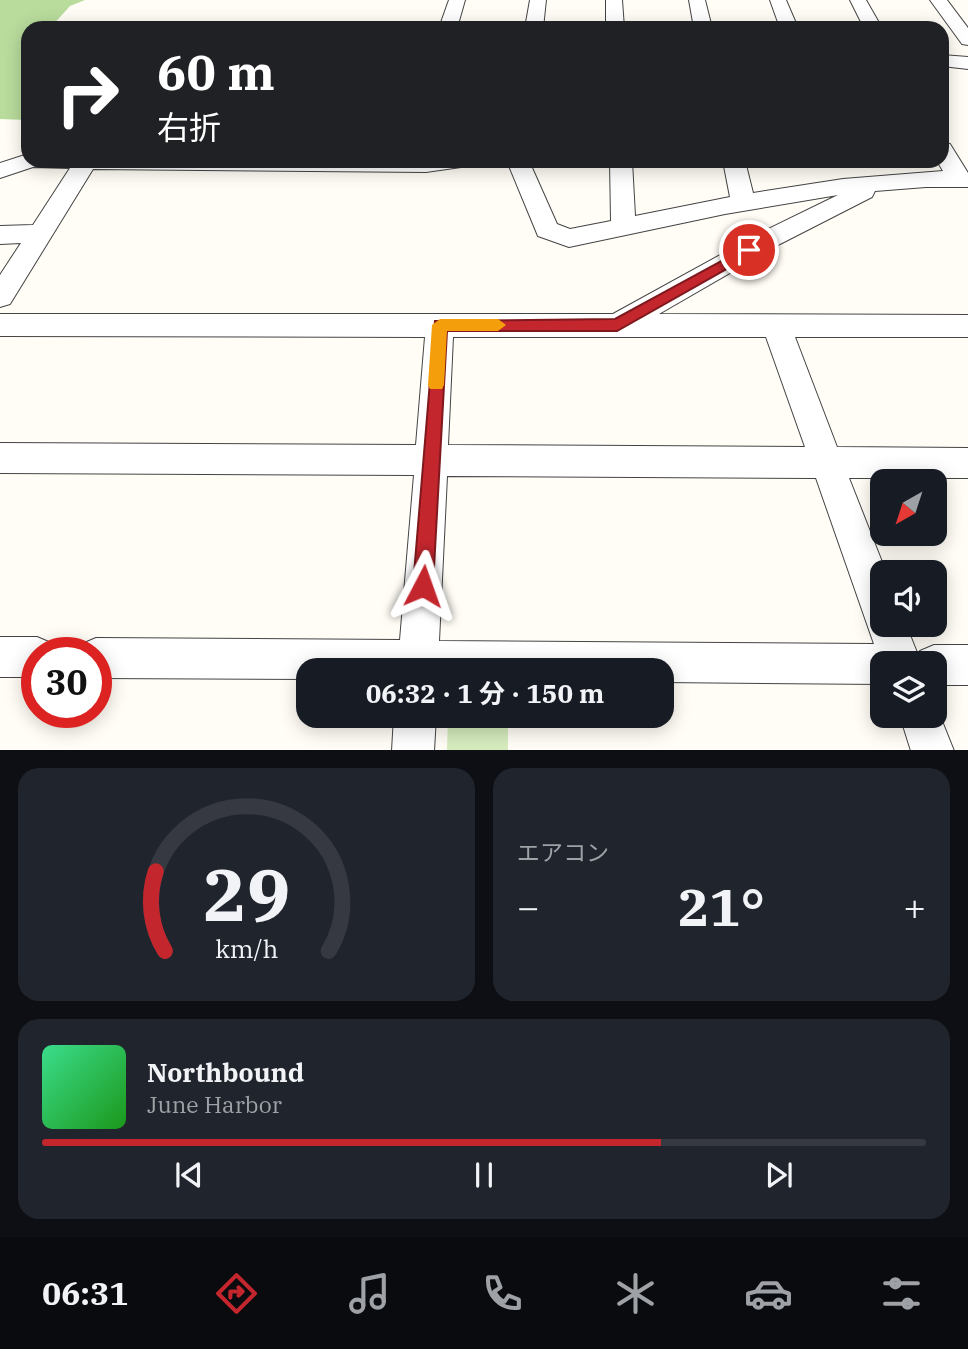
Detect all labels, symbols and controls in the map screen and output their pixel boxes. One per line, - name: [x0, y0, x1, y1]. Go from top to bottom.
- text: 60 m: [157, 40, 275, 103]
- icon: right: [42, 49, 133, 140]
- text: 右折: [157, 106, 221, 148]
- pin: [719, 220, 779, 280]
- icon: arrive: [730, 231, 768, 269]
- north arrow: [870, 469, 947, 546]
- map controls: [870, 469, 947, 728]
- position arrow: [386, 549, 460, 623]
- button: sound: [870, 560, 947, 637]
- speed limit sign: 30: [21, 637, 112, 728]
- button: layers: [870, 651, 947, 728]
- text: 06:32 · 1 分 · 150 m: [366, 676, 604, 710]
- text: エアコン: [517, 837, 609, 867]
- text: 29: [203, 846, 290, 941]
- text: 21°: [678, 873, 765, 940]
- text: −: [517, 882, 540, 931]
- text: +: [903, 882, 926, 931]
- text: km/h: [215, 931, 278, 964]
- text: Northbound: [147, 1055, 304, 1089]
- text: June Harbor: [147, 1089, 282, 1119]
- icon: previous: [170, 1156, 208, 1194]
- icon: pause: [465, 1156, 503, 1194]
- icon: next: [760, 1156, 798, 1194]
- icon: directions: [212, 1269, 261, 1318]
- icon: music: [345, 1269, 394, 1318]
- icon: phone: [478, 1269, 527, 1318]
- icon: climate: [611, 1269, 660, 1318]
- icon: car: [744, 1269, 793, 1318]
- icon: filters: [877, 1269, 926, 1318]
- text: 06:31: [42, 1272, 128, 1314]

